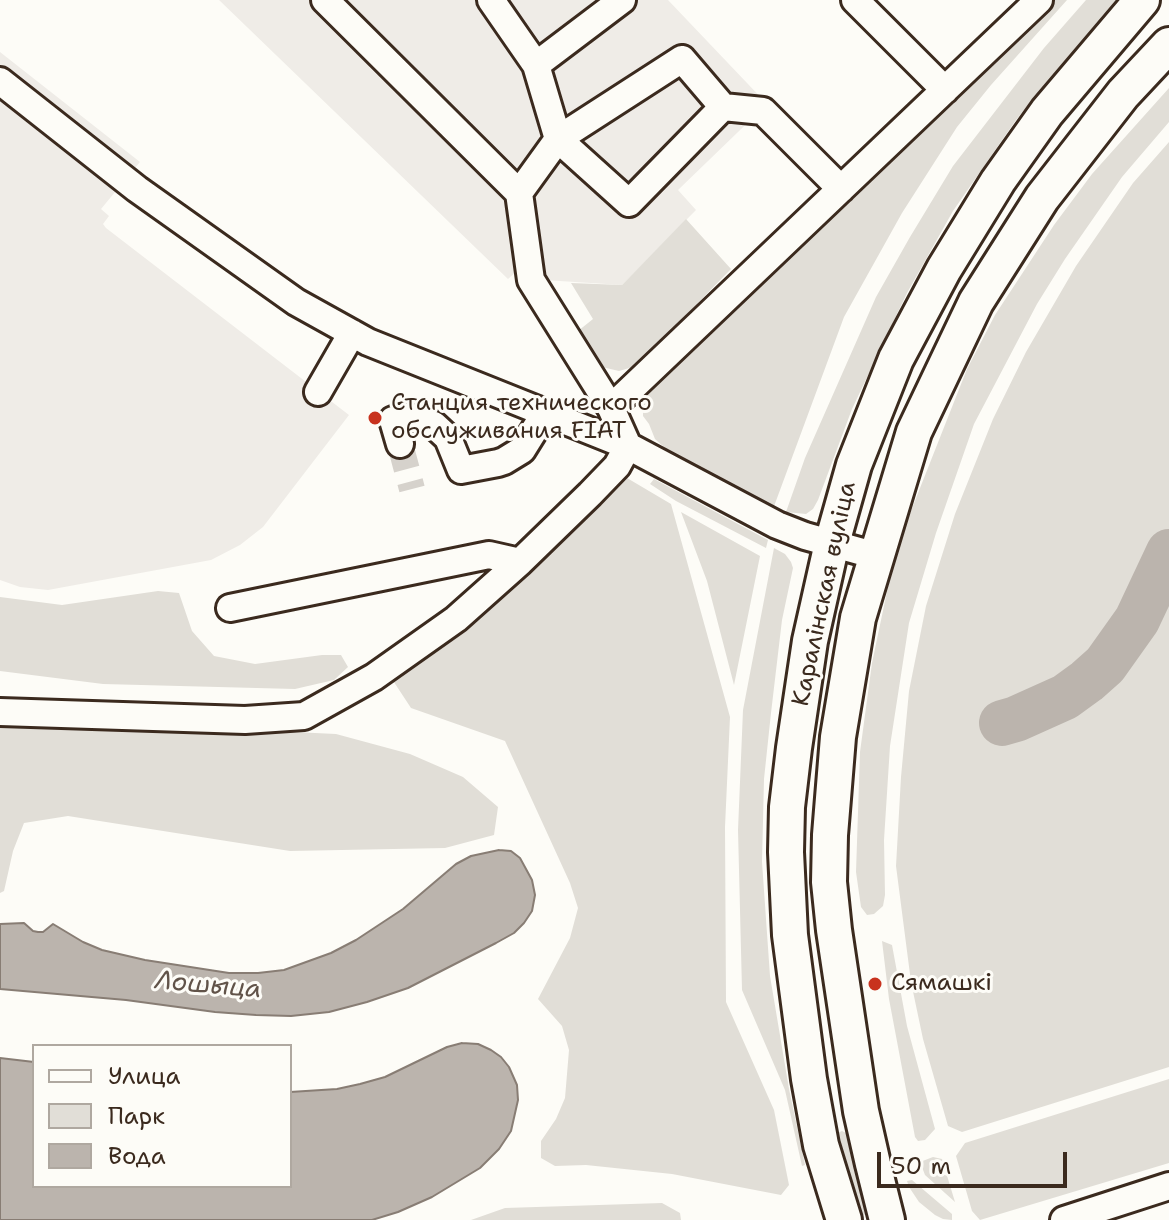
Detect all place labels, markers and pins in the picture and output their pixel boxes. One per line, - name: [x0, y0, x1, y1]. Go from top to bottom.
- place label: Станция технического обслуживания FIAT: [391, 390, 652, 446]
- marker: Станция технического обслуживания FIAT: [366, 409, 384, 427]
- place label: Сямашкі: [891, 970, 992, 998]
- marker: Сямашкі: [866, 975, 884, 993]

